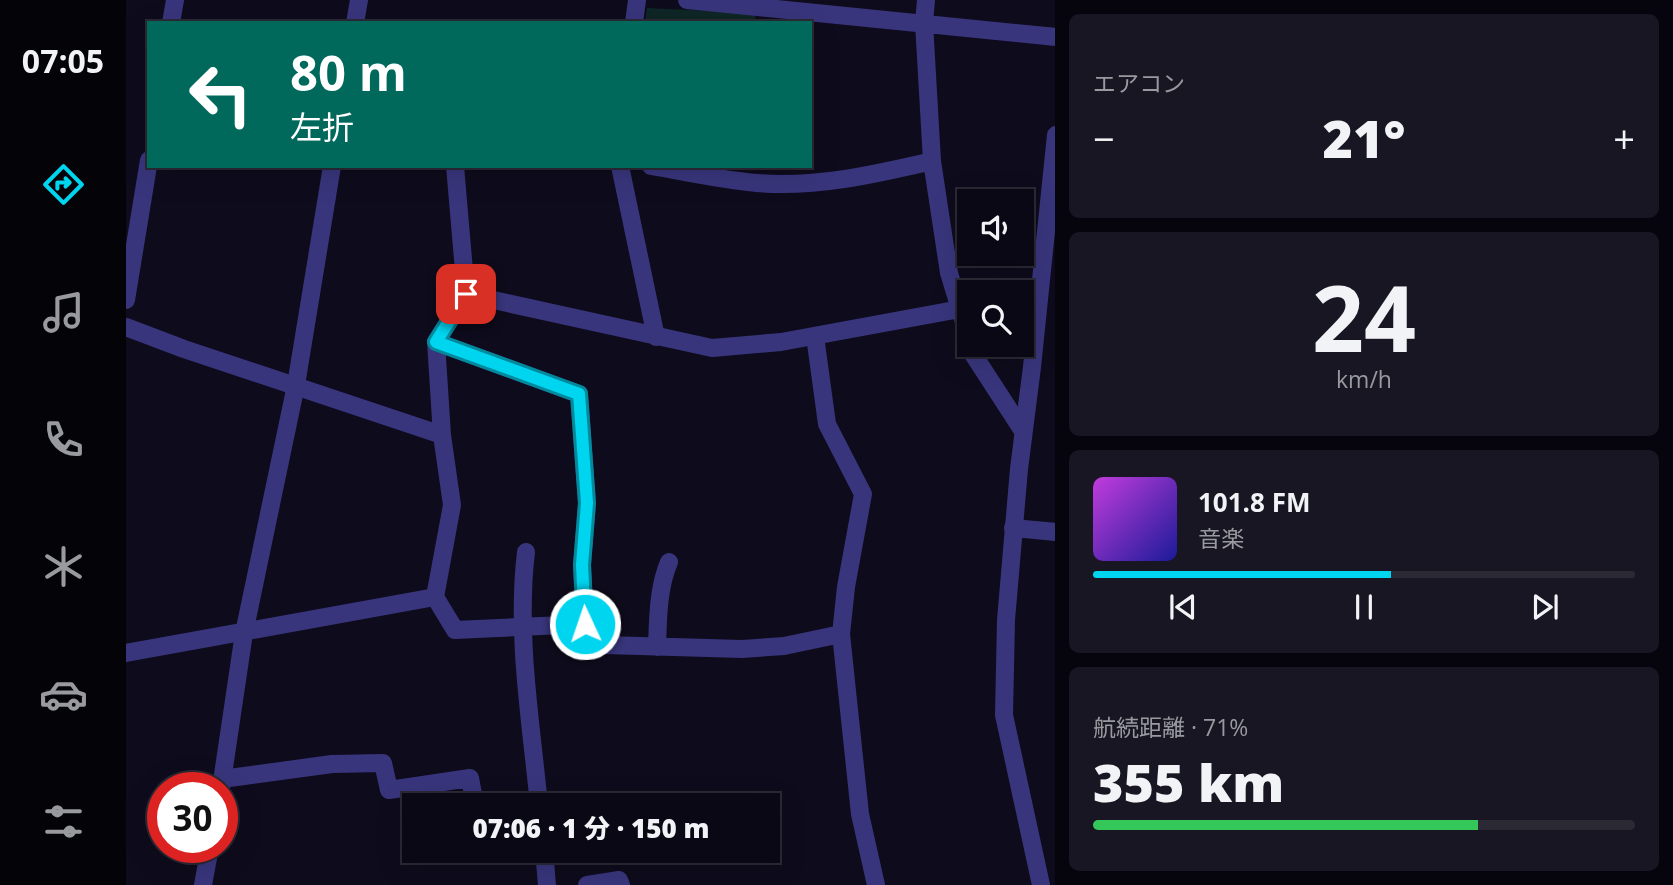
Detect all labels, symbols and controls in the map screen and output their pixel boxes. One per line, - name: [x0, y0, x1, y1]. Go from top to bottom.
- text: 07:05: [22, 39, 104, 82]
- text: 80 m: [290, 39, 407, 105]
- icon: left: [175, 49, 266, 140]
- text: エアコン: [1093, 67, 1185, 99]
- text: 21°: [1323, 102, 1405, 173]
- text: 左折: [290, 105, 354, 148]
- text: −: [1093, 112, 1115, 164]
- text: +: [1613, 112, 1635, 164]
- icon: directions: [39, 160, 88, 209]
- map controls: [957, 189, 1034, 357]
- button: sound: [957, 189, 1034, 266]
- text: 24: [1312, 255, 1416, 379]
- pin: [436, 264, 496, 324]
- icon: arrive: [447, 275, 485, 313]
- button: search: [957, 280, 1034, 357]
- icon: music: [39, 288, 88, 337]
- text: km/h: [1336, 363, 1392, 395]
- icon: phone: [39, 415, 88, 464]
- text: 101.8 FM: [1198, 484, 1310, 520]
- text: 音楽: [1198, 522, 1244, 554]
- icon: climate: [39, 542, 88, 591]
- position arrow: [548, 587, 622, 661]
- icon: previous: [1164, 588, 1202, 626]
- icon: pause: [1345, 588, 1383, 626]
- icon: next: [1526, 588, 1564, 626]
- icon: car: [39, 670, 88, 719]
- text: 航続距離 · 71%: [1093, 711, 1248, 743]
- text: 355 km: [1093, 746, 1284, 817]
- speed limit sign: 30: [147, 772, 238, 863]
- icon: filters: [39, 797, 88, 846]
- text: 07:06 · 1 分 · 150 m: [473, 810, 709, 846]

